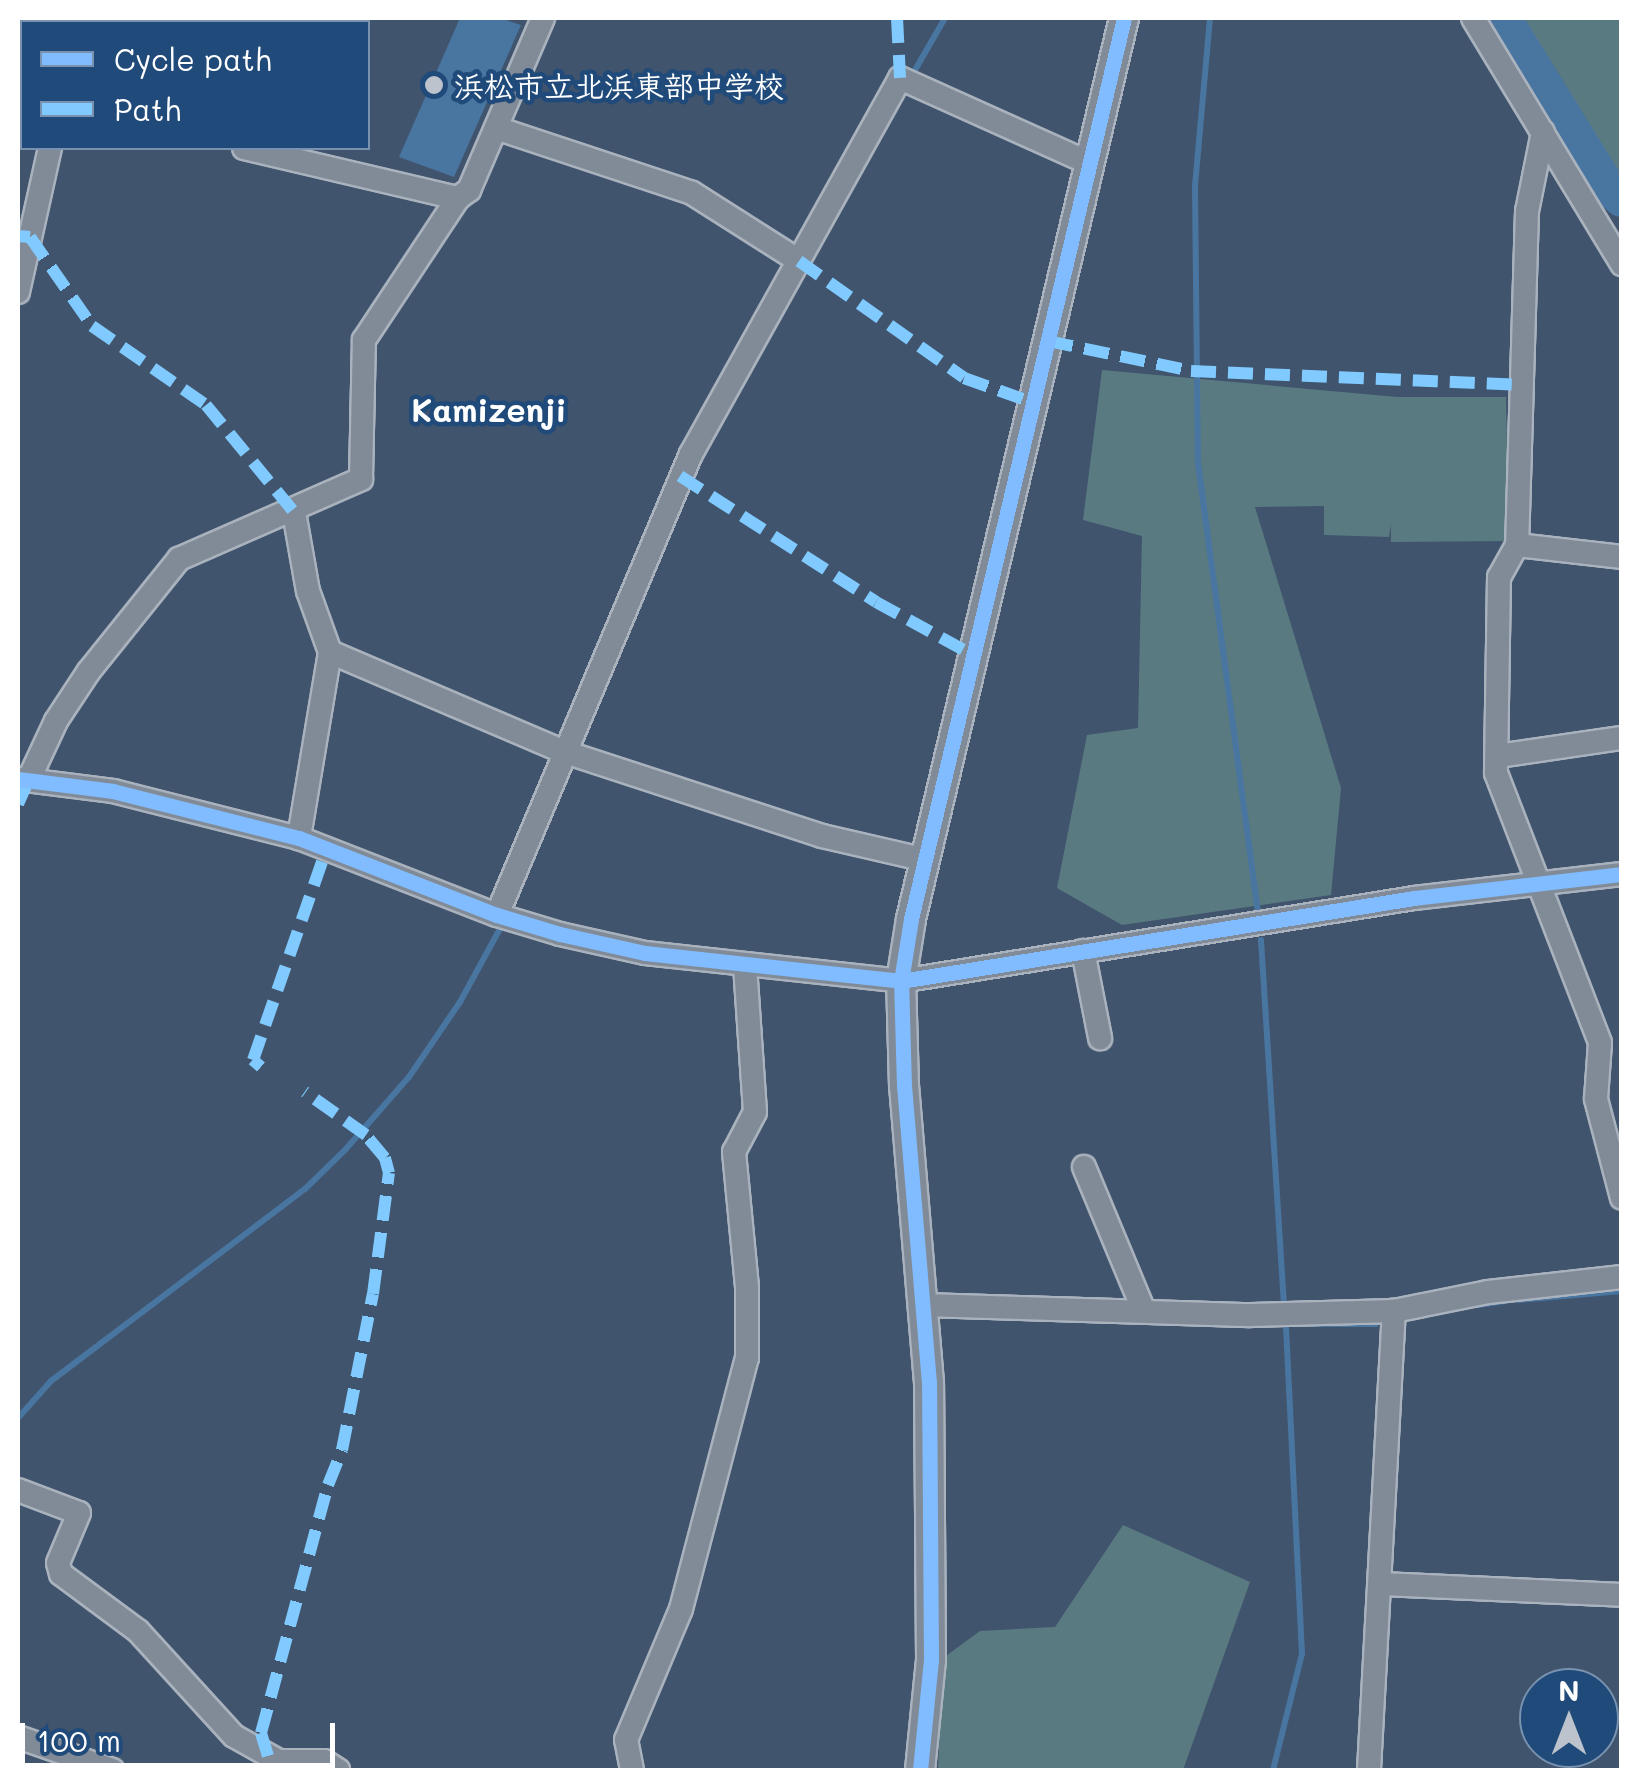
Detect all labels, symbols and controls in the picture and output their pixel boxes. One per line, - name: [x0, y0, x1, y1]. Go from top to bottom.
- legend: [20, 20, 370, 150]
- text: Cycle path: [114, 39, 272, 79]
- place label: 浜松市立北浜東部中学校: [454, 67, 784, 103]
- marker: 浜松市立北浜東部中学校: [423, 74, 445, 96]
- text: Path: [114, 89, 181, 129]
- district label: Kamizenji: [411, 390, 567, 428]
- north arrow: [1519, 1668, 1619, 1768]
- text: N: [1558, 1672, 1580, 1708]
- scale bar: [25, 1703, 340, 1765]
- text: 100 m: [37, 1720, 121, 1760]

